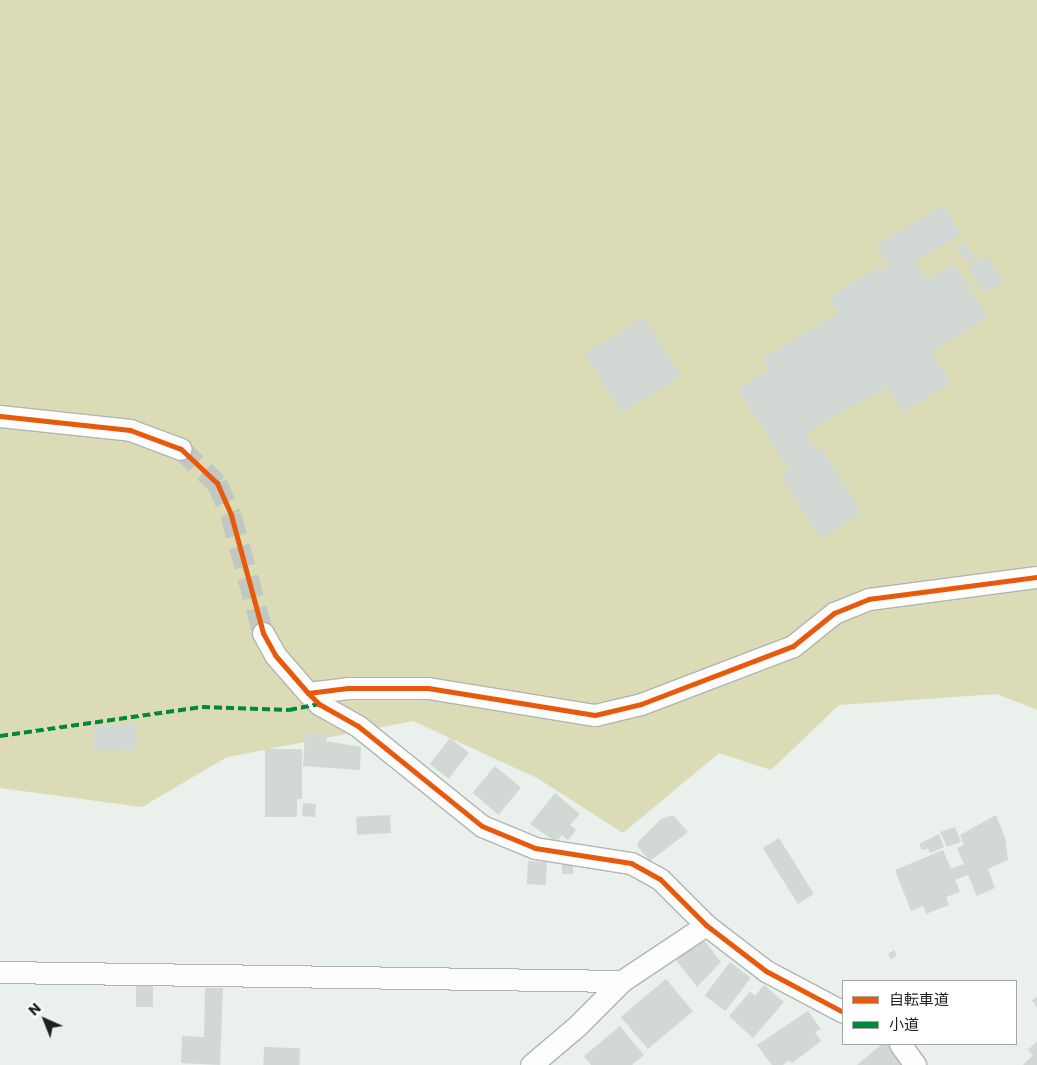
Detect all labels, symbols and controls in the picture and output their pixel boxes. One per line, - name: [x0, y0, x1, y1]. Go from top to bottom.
- legend: [842, 980, 1017, 1045]
- text: 自転車道: [889, 989, 949, 1010]
- north arrow: [20, 995, 70, 1045]
- text: N: [24, 998, 45, 1020]
- text: 小道: [889, 1014, 919, 1035]

